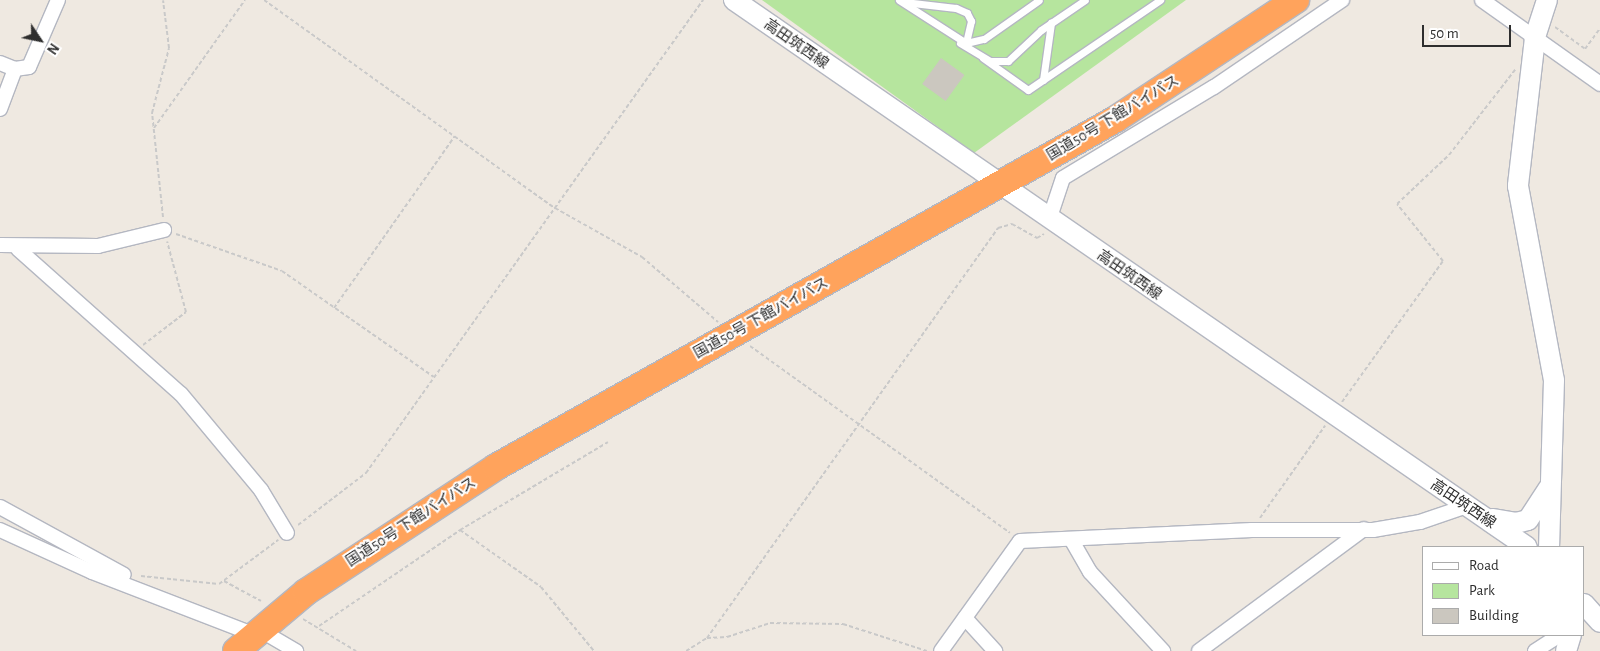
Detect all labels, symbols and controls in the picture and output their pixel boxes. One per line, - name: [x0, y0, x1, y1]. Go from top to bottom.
- north arrow: [15, 15, 65, 65]
- street label: 高田筑西線: [760, 15, 832, 73]
- scale bar: [1425, 15, 1514, 47]
- text: 50 m: [1430, 26, 1459, 41]
- text: N: [44, 40, 61, 56]
- street label: 国道50号 下館バイパス: [1043, 71, 1183, 165]
- street label: 高田筑西線: [1093, 246, 1165, 304]
- street label: 国道50号 下館バイパス: [690, 273, 832, 363]
- street label: 国道50号 下館バイパス: [342, 473, 480, 571]
- street label: 高田筑西線: [1427, 476, 1499, 532]
- legend: [1422, 546, 1585, 636]
- text: Road: [1469, 558, 1499, 573]
- text: Park: [1469, 583, 1495, 598]
- text: Building: [1469, 608, 1519, 623]

